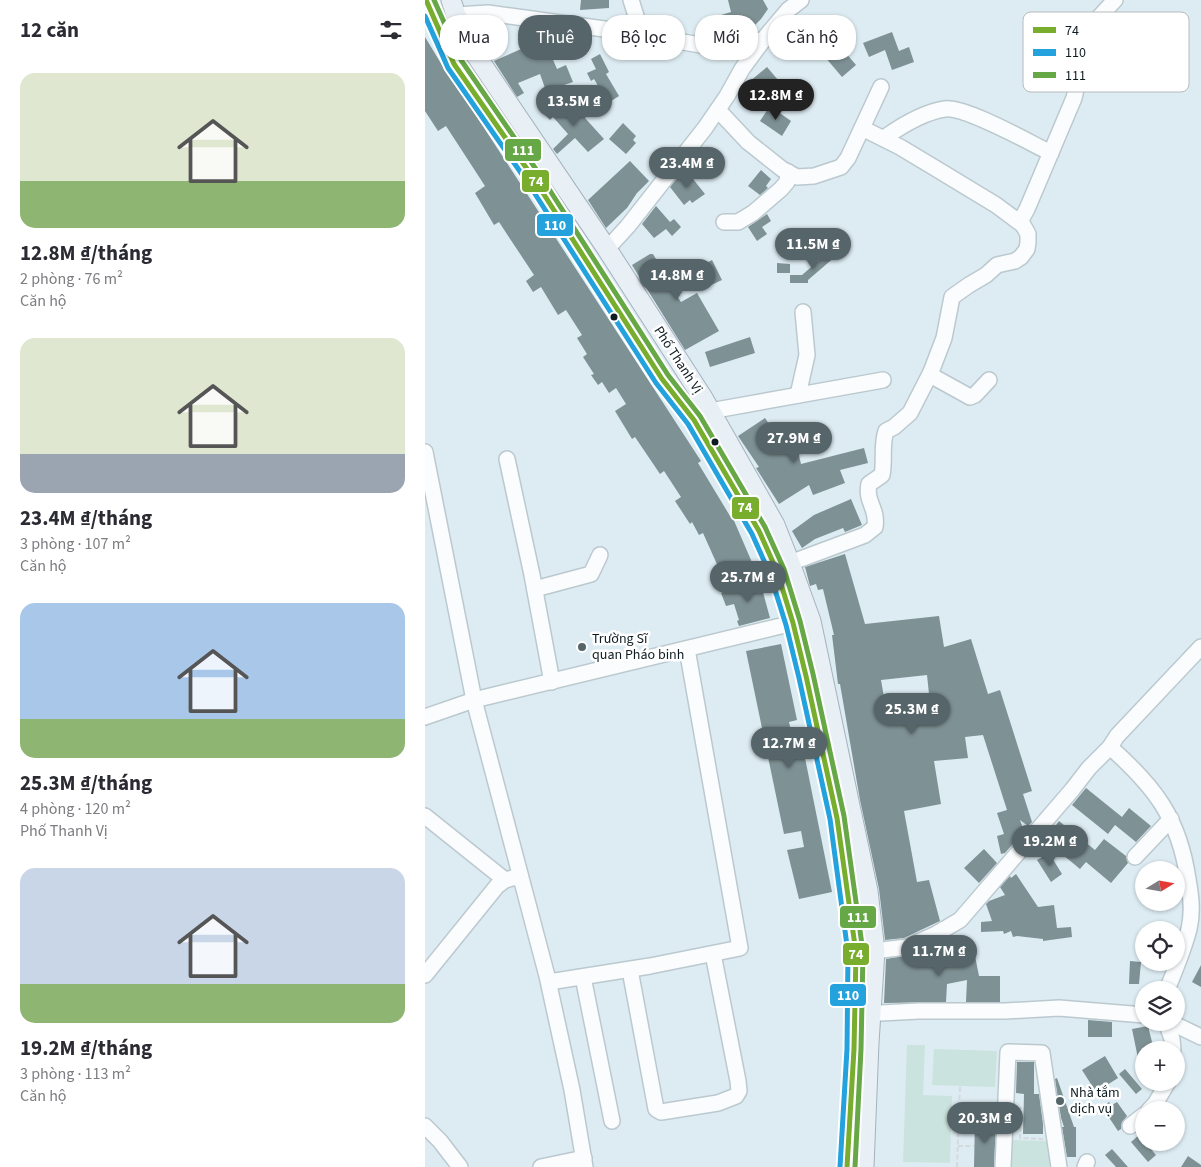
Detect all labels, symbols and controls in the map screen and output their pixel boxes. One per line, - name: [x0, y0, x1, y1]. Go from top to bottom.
- legend: [1023, 12, 1189, 92]
- text: 12 căn: [20, 15, 79, 45]
- chip: Mua: [440, 15, 508, 60]
- chip: Thuê: [518, 15, 592, 60]
- chip: Bộ lọc: [602, 15, 685, 60]
- chip: Mới: [695, 15, 758, 60]
- chip: Căn hộ: [768, 15, 856, 60]
- icon: filters: [377, 16, 405, 44]
- text: 74: [1065, 21, 1079, 41]
- text: 110: [1065, 43, 1086, 63]
- text: 111: [1065, 66, 1086, 86]
- pin: 12.8M ₫: [730, 78, 822, 121]
- pin: 13.5M ₫: [528, 84, 620, 127]
- text: 12.8M ₫: [749, 84, 803, 106]
- text: 13.5M ₫: [547, 90, 601, 112]
- icon: home: [168, 106, 258, 196]
- line badge: 111: [504, 138, 542, 162]
- text: 111: [512, 141, 534, 161]
- pin: 23.4M ₫: [641, 146, 733, 189]
- text: 23.4M ₫: [660, 152, 714, 174]
- line badge: 74: [521, 169, 550, 193]
- text: 74: [529, 172, 544, 192]
- line badge: 110: [536, 213, 574, 237]
- text: 110: [544, 216, 566, 236]
- pin: 11.5M ₫: [767, 228, 859, 270]
- text: 11.5M ₫: [786, 233, 840, 255]
- text: 12.8M ₫/tháng: [20, 238, 152, 268]
- pin: 14.8M ₫: [631, 258, 723, 301]
- text: 14.8M ₫: [650, 264, 704, 286]
- text: 2 phòng · 76 m²: [20, 268, 123, 290]
- text: Căn hộ: [20, 290, 67, 312]
- unlabelled marker: [609, 312, 619, 322]
- street label: Phố Thanh Vị: [649, 322, 707, 398]
- icon: home: [168, 371, 258, 461]
- pin: 27.9M ₫: [748, 422, 840, 464]
- text: 27.9M ₫: [767, 427, 821, 449]
- unlabelled marker: [710, 437, 720, 447]
- line badge: 74: [731, 496, 760, 520]
- text: 74: [738, 498, 753, 518]
- text: 23.4M ₫/tháng: [20, 503, 152, 533]
- text: 3 phòng · 107 m²: [20, 533, 131, 555]
- text: Căn hộ: [20, 555, 67, 577]
- pin: 25.7M ₫: [702, 560, 794, 603]
- text: 25.7M ₫: [721, 566, 775, 588]
- place label: Trường Sĩ quan Pháo binh: [592, 629, 684, 665]
- icon: home: [168, 636, 258, 726]
- marker: Trường Sĩ quan Pháo binh: [576, 641, 588, 653]
- pin: 25.3M ₫: [866, 692, 958, 735]
- text: 25.3M ₫: [885, 698, 939, 720]
- pin: 12.7M ₫: [743, 726, 835, 769]
- text: 12.7M ₫: [762, 732, 816, 754]
- text: 25.3M ₫/tháng: [20, 768, 152, 798]
- text: 4 phòng · 120 m²: [20, 798, 131, 820]
- text: Phố Thanh Vị: [20, 820, 108, 842]
- pin: 19.2M ₫: [1004, 824, 1096, 867]
- text: 19.2M ₫: [1023, 830, 1077, 852]
- north arrow: [1135, 861, 1185, 911]
- map controls: [1135, 861, 1185, 1151]
- icon: home: [168, 901, 258, 991]
- line badge: 111: [839, 905, 877, 929]
- text: 111: [847, 908, 869, 928]
- button: locate: [1135, 921, 1185, 971]
- pin: 11.7M ₫: [893, 934, 985, 977]
- text: 11.7M ₫: [912, 940, 966, 962]
- line badge: 74: [842, 942, 870, 966]
- text: 74: [849, 945, 864, 965]
- button: layers: [1135, 981, 1185, 1031]
- line badge: 110: [829, 983, 867, 1007]
- text: 110: [837, 986, 859, 1006]
- text: 19.2M ₫/tháng: [20, 1033, 152, 1063]
- button: +: [1135, 1041, 1185, 1091]
- text: 3 phòng · 113 m²: [20, 1063, 131, 1085]
- place label: Nhà tắm dịch vụ: [1070, 1083, 1120, 1119]
- text: Căn hộ: [20, 1085, 67, 1107]
- marker: Nhà tắm dịch vụ: [1054, 1095, 1066, 1107]
- button: −: [1135, 1101, 1185, 1151]
- pin: 20.3M ₫: [939, 1102, 1031, 1144]
- text: 20.3M ₫: [958, 1107, 1012, 1129]

